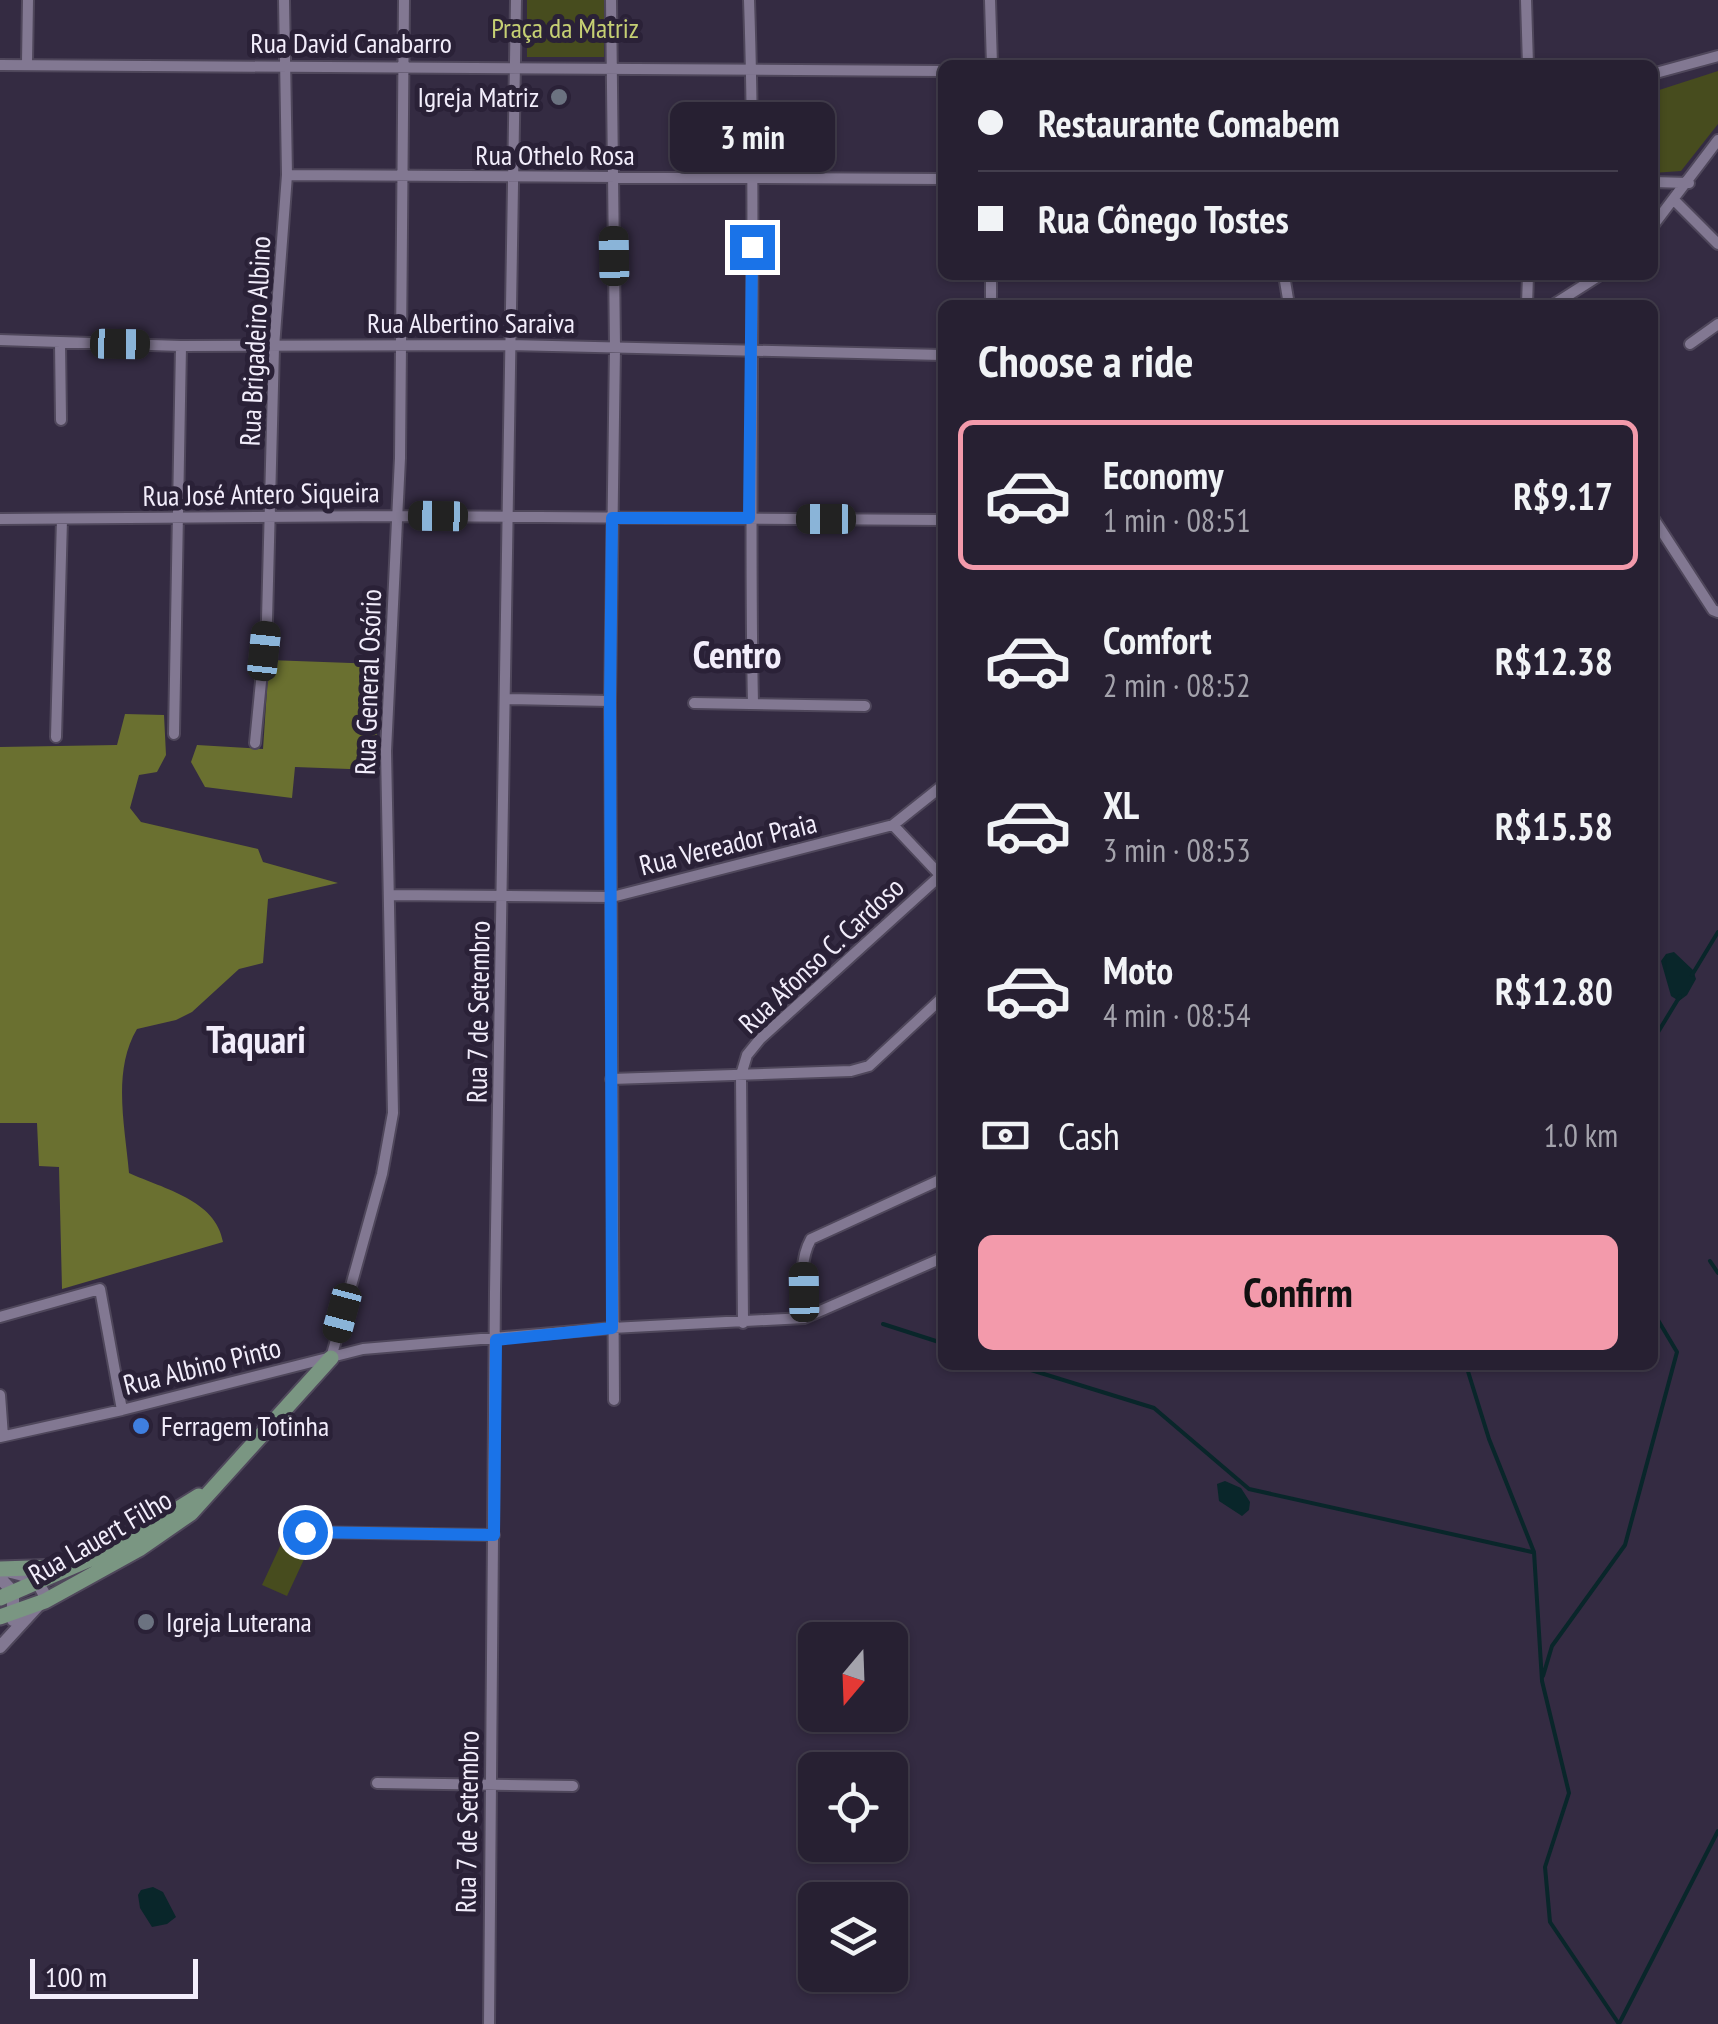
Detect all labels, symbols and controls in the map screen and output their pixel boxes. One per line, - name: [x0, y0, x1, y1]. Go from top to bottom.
- park label: Praça da Matriz: [491, 9, 639, 46]
- street label: Rua David Canabarro: [250, 24, 452, 61]
- place label: Igreja Matriz: [417, 78, 539, 115]
- marker: Igreja Matriz: [548, 86, 570, 108]
- text: Restaurante Comabem: [1038, 98, 1340, 147]
- callout: 3 min: [670, 102, 834, 172]
- text: 3 min: [720, 116, 785, 158]
- street label: Rua Othelo Rosa: [475, 136, 635, 173]
- text: Rua Cônego Tostes: [1038, 194, 1289, 243]
- route end: [730, 225, 775, 270]
- car: [598, 226, 630, 286]
- street label: Rua Brigadeiro Albino: [231, 235, 278, 447]
- street label: Rua Albertino Saraiva: [367, 304, 575, 341]
- car: [90, 328, 150, 360]
- text: Choose a ride: [978, 331, 1193, 389]
- icon: car: [983, 450, 1073, 540]
- text: Economy: [1103, 450, 1223, 499]
- text: R$9.17: [1513, 471, 1613, 520]
- street label: Rua José Antero Siqueira: [142, 473, 380, 514]
- text: 1 min · 08:51: [1103, 499, 1251, 541]
- car: [408, 500, 468, 532]
- car: [796, 504, 856, 534]
- street label: Rua General Osório: [346, 588, 389, 776]
- icon: car: [983, 615, 1073, 705]
- text: Comfort: [1103, 615, 1212, 664]
- car: [246, 620, 282, 682]
- district label: Centro: [693, 629, 781, 678]
- text: R$12.38: [1495, 636, 1613, 685]
- text: 2 min · 08:52: [1103, 664, 1251, 706]
- icon: car: [983, 780, 1073, 870]
- text: XL: [1103, 780, 1139, 829]
- text: R$15.58: [1495, 801, 1613, 850]
- street label: Rua Vereador Praia: [635, 804, 820, 883]
- text: 3 min · 08:53: [1103, 829, 1251, 871]
- street label: Rua Afonso C. Cardoso: [730, 868, 911, 1041]
- street label: Rua 7 de Setembro: [457, 920, 498, 1104]
- icon: car: [983, 945, 1073, 1035]
- text: Moto: [1103, 945, 1173, 994]
- text: R$12.80: [1495, 966, 1613, 1015]
- text: 4 min · 08:54: [1103, 994, 1251, 1036]
- district label: Taquari: [206, 1014, 306, 1063]
- icon: cash: [978, 1108, 1033, 1163]
- text: Cash: [1058, 1111, 1120, 1160]
- text: 1.0 km: [1543, 1114, 1618, 1156]
- button: Confirm: [978, 1235, 1618, 1350]
- car: [788, 1262, 820, 1322]
- car: [320, 1280, 364, 1346]
- street label: Rua Albino Pinto: [119, 1328, 284, 1403]
- place label: Ferragem Totinha: [161, 1407, 329, 1444]
- marker: Ferragem Totinha: [130, 1415, 152, 1437]
- street label: Rua Lauert Filho: [21, 1481, 178, 1592]
- route start: [283, 1510, 328, 1555]
- place label: Igreja Luterana: [166, 1603, 312, 1640]
- marker: Igreja Luterana: [135, 1611, 157, 1633]
- north arrow: [798, 1622, 908, 1732]
- map controls: [798, 1622, 908, 1992]
- street label: Rua 7 de Setembro: [446, 1730, 487, 1914]
- button: locate: [798, 1752, 908, 1862]
- button: layers: [798, 1882, 908, 1992]
- scale bar: [30, 1954, 198, 1998]
- text: 100 m: [45, 1958, 107, 1995]

